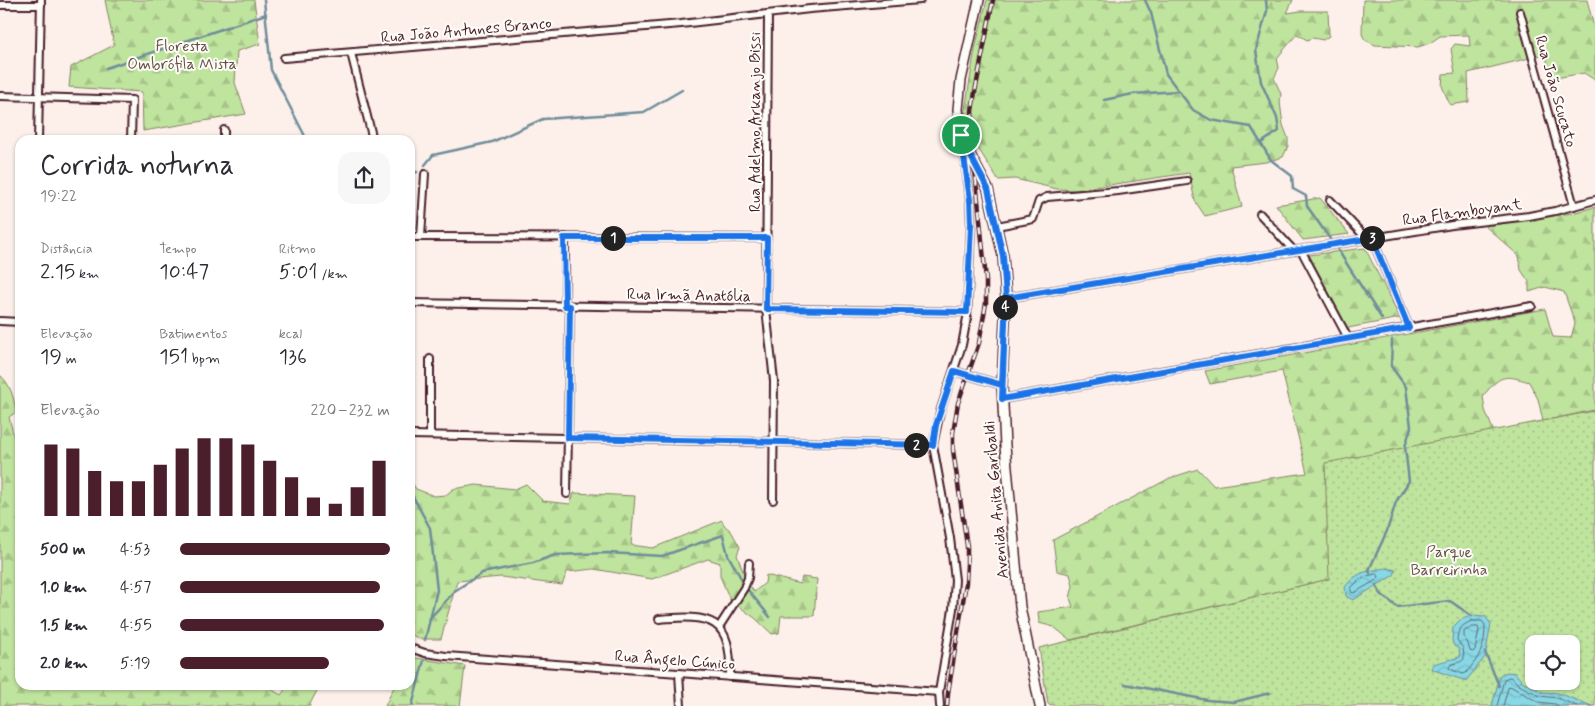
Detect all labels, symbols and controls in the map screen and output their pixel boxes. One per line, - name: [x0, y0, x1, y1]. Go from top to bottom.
- street label: Rua João Antunes Branco: [380, 13, 552, 48]
- street label: Rua Adelmo Arkanjo Bissi: [745, 31, 766, 212]
- street label: Rua João Scucato: [1530, 33, 1582, 150]
- park label: Floresta Ombrófila Mista: [127, 36, 237, 75]
- pin: [940, 114, 982, 156]
- icon: arrive: [947, 121, 975, 149]
- text: Corrida noturna: [40, 148, 234, 185]
- button: share: [338, 152, 390, 204]
- text: 19:22: [40, 186, 77, 207]
- street label: Rua Flamboyant: [1401, 194, 1524, 231]
- pin: 1: [600, 226, 626, 250]
- pin: 3: [1360, 226, 1384, 250]
- text: 1: [610, 229, 617, 247]
- text: 3: [1369, 229, 1376, 247]
- text: Distância: [40, 240, 93, 258]
- text: Tempo: [159, 240, 196, 258]
- text: Ritmo: [279, 240, 316, 258]
- text: 2.15: [40, 258, 75, 286]
- text: 10:47: [159, 258, 209, 286]
- text: 5:01: [279, 258, 318, 286]
- text: km: [75, 265, 99, 283]
- text: /km: [318, 265, 348, 283]
- street label: Rua Irmã Anatólia: [627, 284, 751, 307]
- pin: 4: [992, 294, 1018, 320]
- text: 4: [1001, 298, 1010, 316]
- text: Elevação: [40, 325, 92, 343]
- text: Batimentos: [159, 325, 227, 343]
- text: kcal: [279, 325, 302, 343]
- text: 19: [40, 343, 62, 371]
- text: 151: [159, 343, 188, 371]
- text: 136: [279, 343, 307, 371]
- text: m: [62, 350, 77, 368]
- text: bpm: [188, 350, 220, 368]
- text: Elevação: [40, 400, 100, 421]
- text: 220–232 m: [311, 400, 390, 421]
- street label: Avenida Anita Garibaldi: [979, 420, 1014, 580]
- pin: 2: [904, 432, 928, 458]
- text: 2: [913, 436, 920, 454]
- text: 500 m: [40, 539, 85, 560]
- text: 4:53: [120, 539, 150, 560]
- park label: Parque Barreirinha: [1410, 542, 1488, 581]
- text: 1.0 km: [40, 577, 87, 598]
- text: 4:57: [120, 577, 151, 598]
- text: 1.5 km: [40, 615, 88, 636]
- text: 4:55: [120, 615, 152, 636]
- map controls: [1525, 635, 1580, 690]
- button: locate: [1525, 635, 1580, 690]
- street label: Rua Ângelo Cúnico: [614, 646, 736, 676]
- text: 2.0 km: [40, 653, 88, 674]
- text: 5:19: [120, 653, 151, 674]

